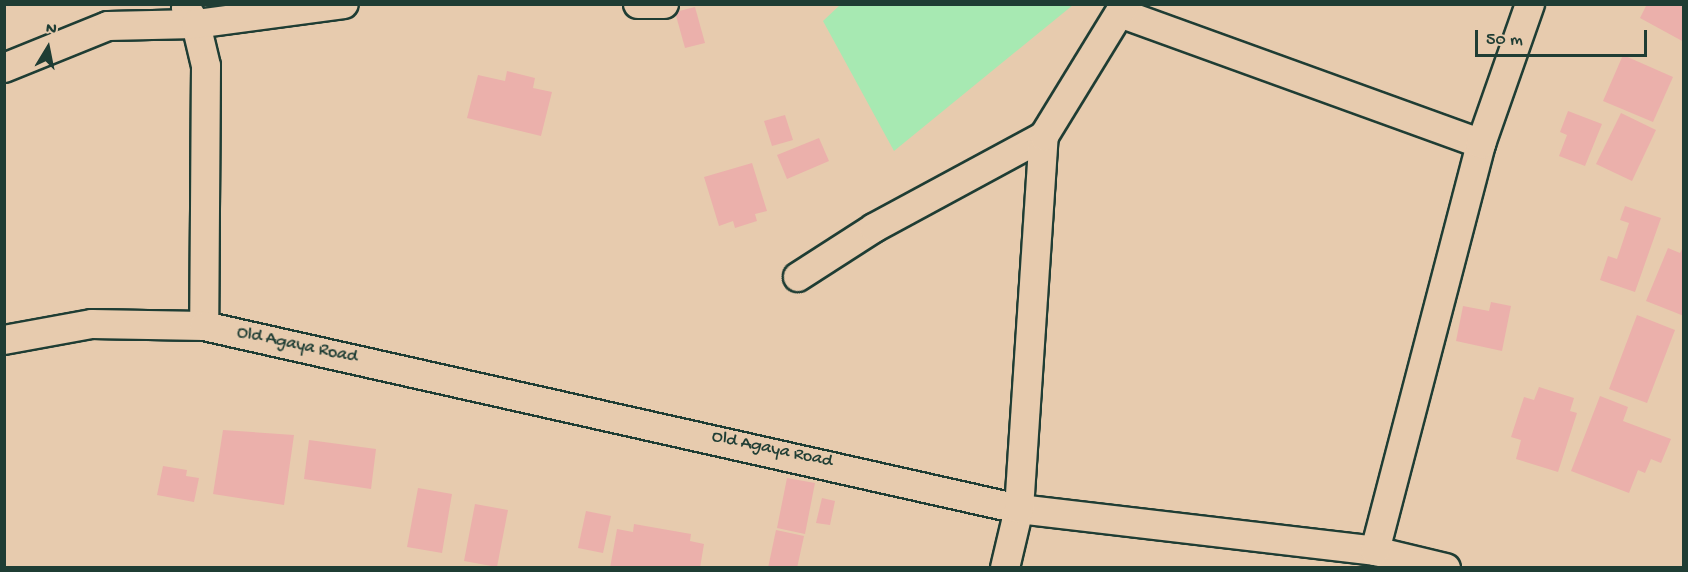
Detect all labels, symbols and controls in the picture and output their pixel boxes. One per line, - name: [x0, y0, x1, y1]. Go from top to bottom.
- north arrow: [18, 18, 78, 78]
- scale bar: [1478, 18, 1650, 56]
- text: N: [44, 20, 58, 40]
- text: 50 m: [1486, 30, 1523, 51]
- street label: Old Agaya Road: [235, 323, 359, 369]
- street label: Old Agaya Road: [710, 427, 834, 473]

